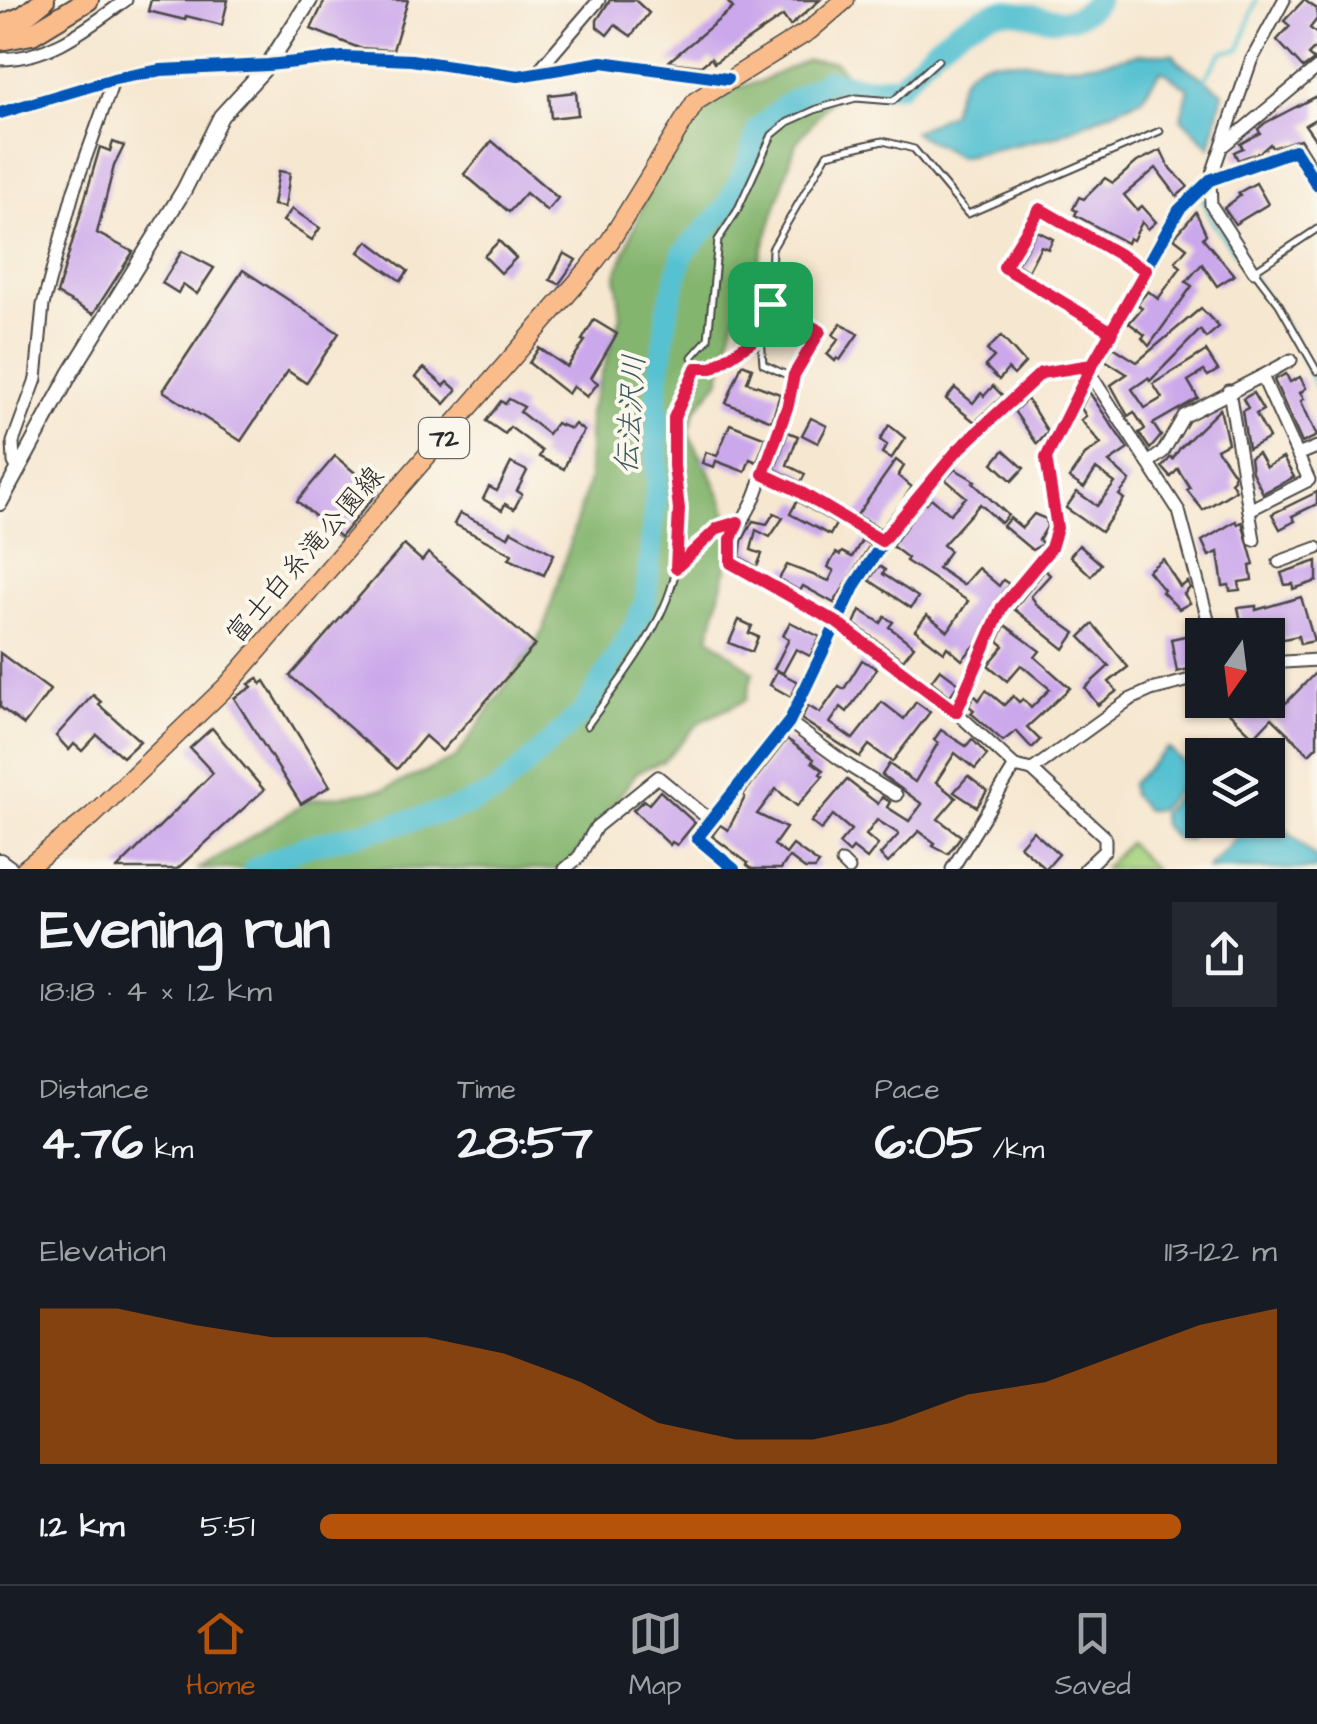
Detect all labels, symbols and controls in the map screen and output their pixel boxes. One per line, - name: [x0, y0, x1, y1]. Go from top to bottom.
- pin: [728, 262, 813, 347]
- icon: arrive: [743, 277, 798, 332]
- water label: 伝法沢川: [606, 353, 656, 475]
- road number: 72: [419, 418, 469, 458]
- street label: 富士白糸滝公園線: [217, 458, 393, 652]
- north arrow: [1185, 618, 1285, 718]
- map controls: [1185, 618, 1285, 838]
- button: layers: [1185, 738, 1285, 838]
- text: Evening run: [40, 893, 330, 969]
- button: share: [1172, 902, 1277, 1007]
- text: 18:18 · 4 × 1.2 km: [40, 969, 272, 1014]
- text: Distance: [40, 1070, 149, 1109]
- text: Time: [457, 1070, 516, 1109]
- text: Pace: [875, 1070, 940, 1109]
- text: 4.76: [40, 1109, 143, 1178]
- text: 28:57: [457, 1109, 593, 1178]
- text: 6:05: [875, 1109, 981, 1178]
- text: km: [143, 1130, 193, 1169]
- text: /km: [981, 1130, 1044, 1169]
- text: Elevation: [40, 1229, 166, 1274]
- text: 113–122 m: [1164, 1229, 1277, 1274]
- text: 1.2 km: [40, 1504, 124, 1549]
- text: 5:51: [200, 1504, 255, 1549]
- tab: Home: [186, 1606, 256, 1705]
- tab: Map: [628, 1606, 683, 1705]
- tab: Saved: [1055, 1606, 1131, 1705]

